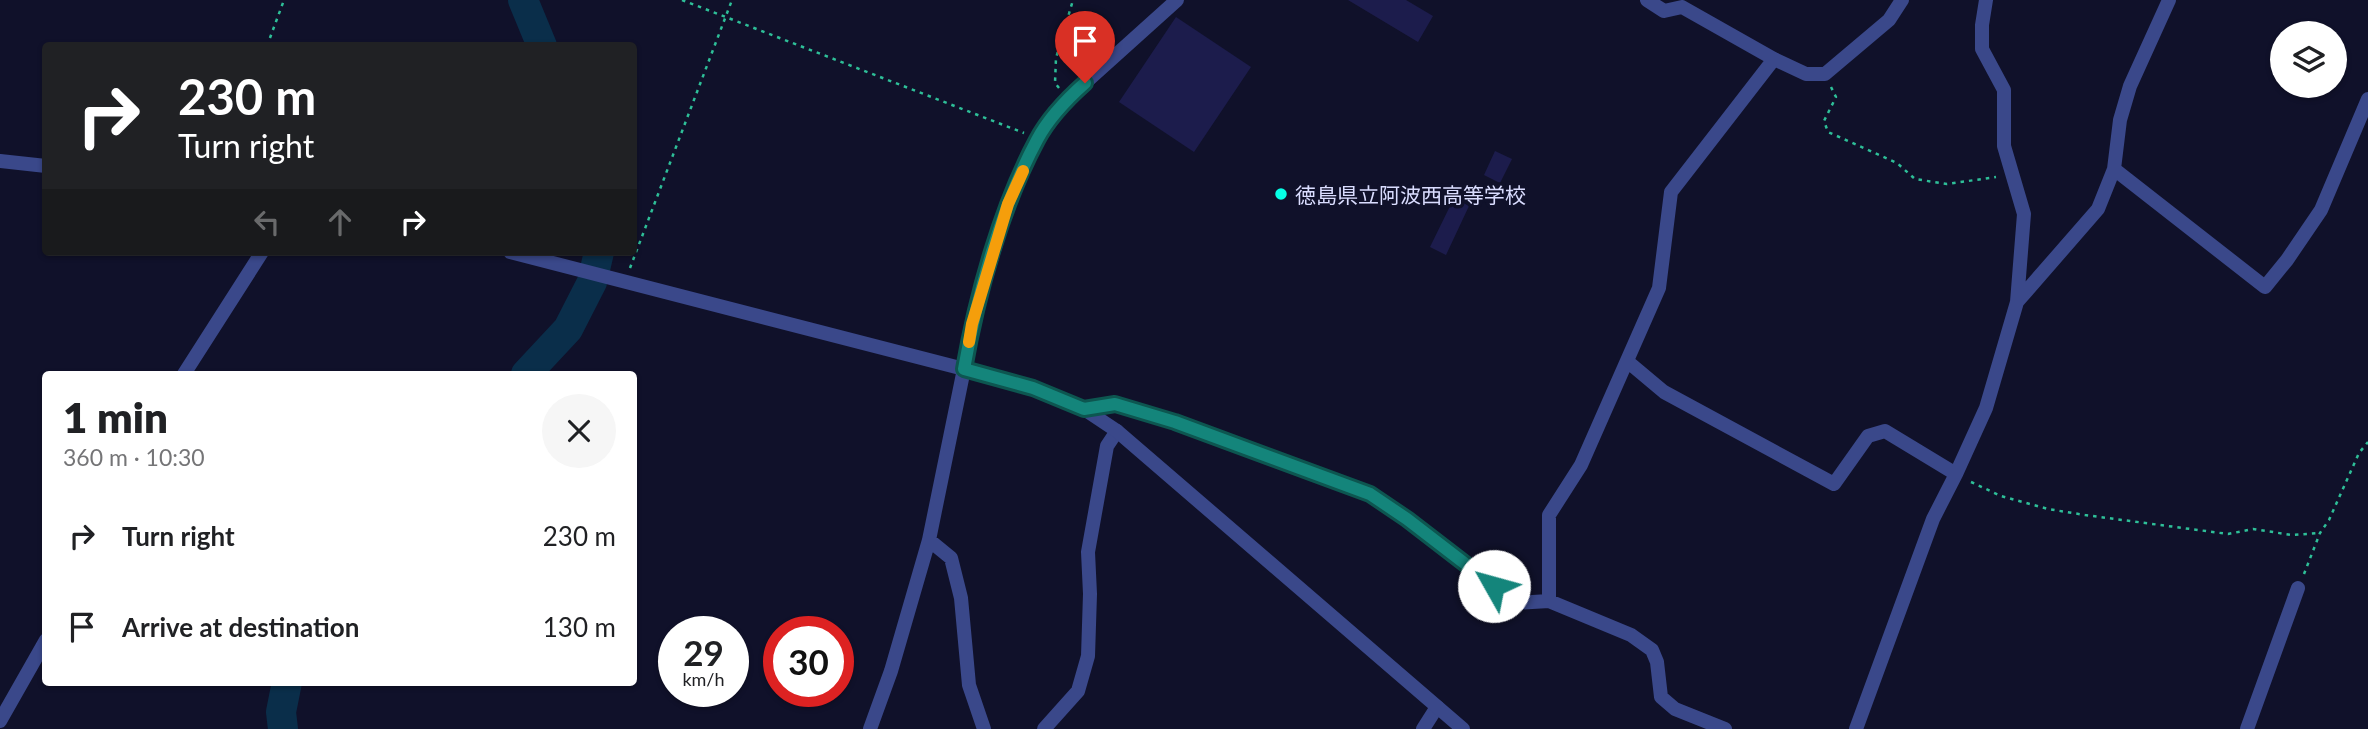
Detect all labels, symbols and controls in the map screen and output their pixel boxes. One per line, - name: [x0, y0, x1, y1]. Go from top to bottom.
- pin: [1055, 11, 1115, 83]
- map controls: [2270, 21, 2347, 98]
- button: layers: [2270, 21, 2347, 98]
- icon: arrive: [1066, 22, 1104, 60]
- text: 230 m: [178, 67, 316, 125]
- icon: right: [63, 70, 154, 161]
- text: Turn right: [178, 126, 314, 165]
- place label: 徳島県立阿波西高等学校: [1295, 182, 1526, 207]
- marker: 徳島県立阿波西高等学校: [1273, 186, 1289, 202]
- icon: left: [248, 203, 286, 241]
- icon: ahead: [321, 203, 359, 241]
- icon: right: [394, 203, 432, 241]
- text: 1 min: [63, 392, 168, 442]
- button: close: [542, 394, 616, 468]
- text: 360 m · 10:30: [63, 443, 205, 471]
- icon: right: [63, 517, 101, 555]
- text: Turn right: [122, 520, 235, 552]
- text: 230 m: [543, 520, 616, 552]
- position arrow: [1457, 549, 1531, 623]
- icon: arrive: [63, 608, 101, 646]
- text: Arrive at destination: [122, 611, 359, 643]
- text: 130 m: [543, 611, 616, 643]
- speed limit sign: 30: [763, 616, 854, 707]
- text: 29: [683, 631, 724, 673]
- text: km/h: [682, 668, 725, 690]

